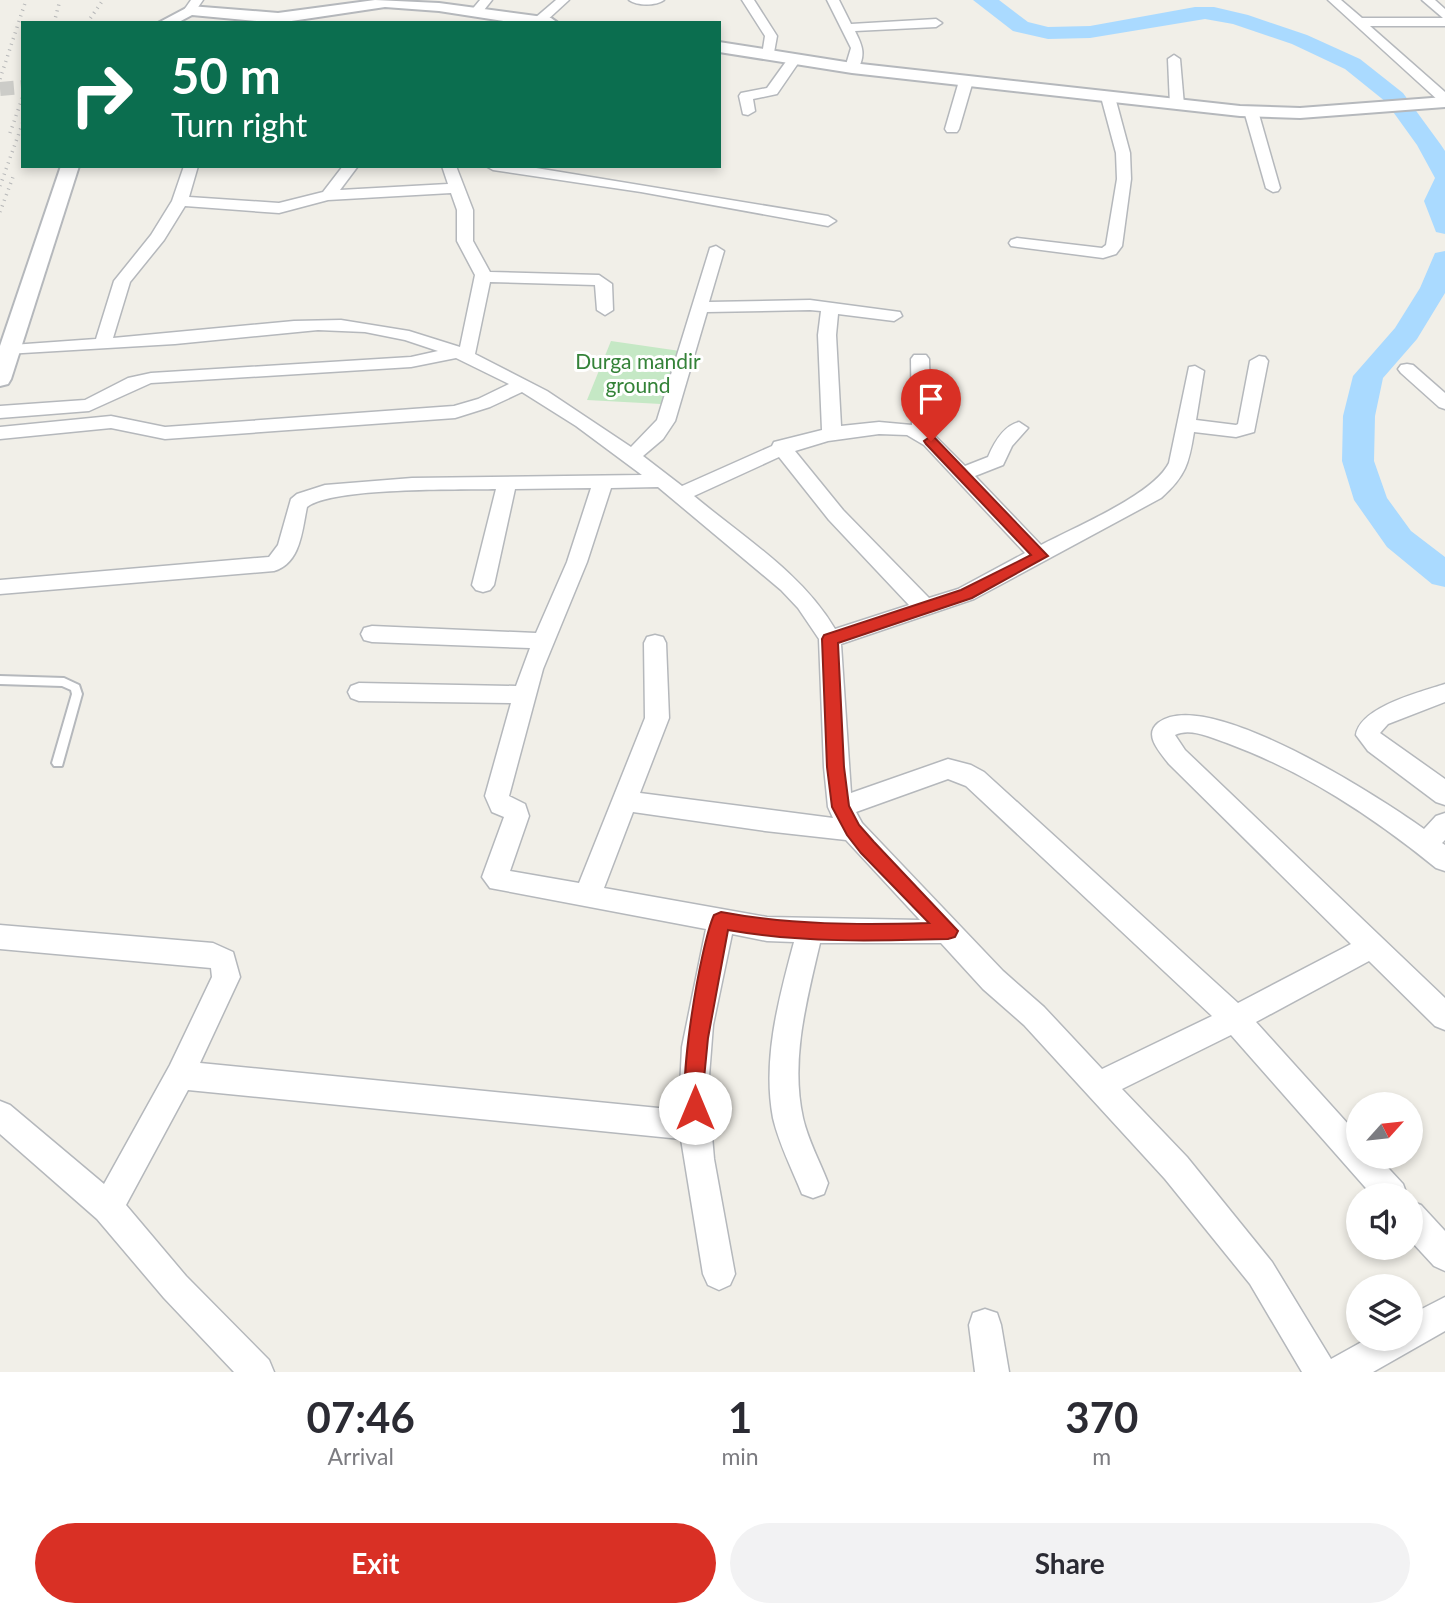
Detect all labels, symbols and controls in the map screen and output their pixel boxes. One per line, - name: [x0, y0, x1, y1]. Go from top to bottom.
- text: 50 m: [171, 46, 281, 104]
- icon: right: [56, 49, 147, 140]
- text: Turn right: [171, 105, 307, 144]
- park label: Durga mandir ground: [575, 348, 701, 397]
- pin: [901, 369, 961, 441]
- icon: arrive: [912, 380, 950, 418]
- position arrow: [658, 1071, 732, 1145]
- north arrow: [1346, 1092, 1423, 1169]
- map controls: [1346, 1092, 1423, 1351]
- button: sound: [1346, 1183, 1423, 1260]
- button: layers: [1346, 1274, 1423, 1351]
- text: 07:46: [307, 1392, 415, 1442]
- text: 1: [728, 1392, 752, 1442]
- text: 370: [1065, 1392, 1138, 1442]
- text: Arrival: [328, 1442, 394, 1470]
- text: min: [721, 1442, 759, 1470]
- text: m: [1092, 1442, 1111, 1470]
- button: Exit: [35, 1523, 716, 1603]
- button: Share: [730, 1523, 1410, 1603]

